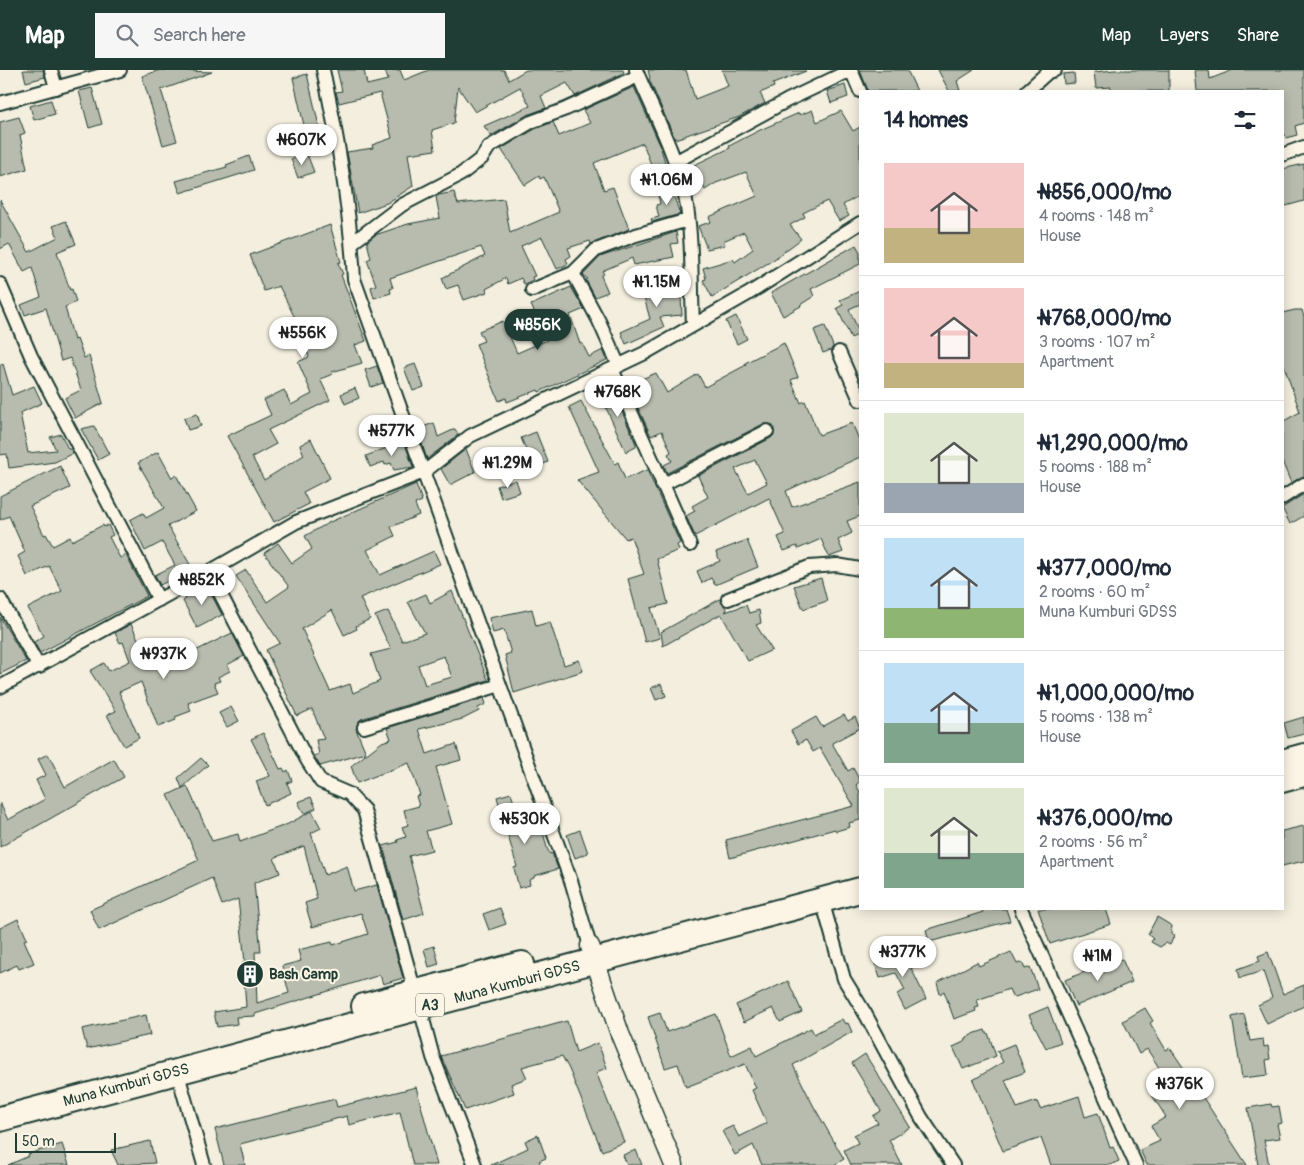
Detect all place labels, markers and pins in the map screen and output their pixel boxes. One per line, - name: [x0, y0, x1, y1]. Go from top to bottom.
- pin: ₦607K: [267, 124, 337, 166]
- pin: ₦1.06M: [626, 164, 708, 206]
- pin: ₦1.15M: [616, 266, 698, 308]
- pin: ₦856K: [503, 308, 573, 351]
- pin: ₦556K: [268, 316, 338, 359]
- pin: ₦768K: [583, 376, 653, 418]
- pin: ₦577K: [357, 414, 427, 457]
- pin: ₦1.29M: [467, 446, 549, 489]
- pin: ₦852K: [167, 564, 237, 606]
- pin: ₦937K: [129, 638, 199, 680]
- pin: ₦530K: [490, 802, 560, 845]
- pin: ₦377K: [868, 936, 938, 978]
- pin: ₦1M: [1074, 940, 1122, 982]
- building icon: Bash Camp: [235, 959, 265, 989]
- place label: Bash Camp: [269, 965, 338, 984]
- pin: ₦376K: [1145, 1068, 1215, 1110]

